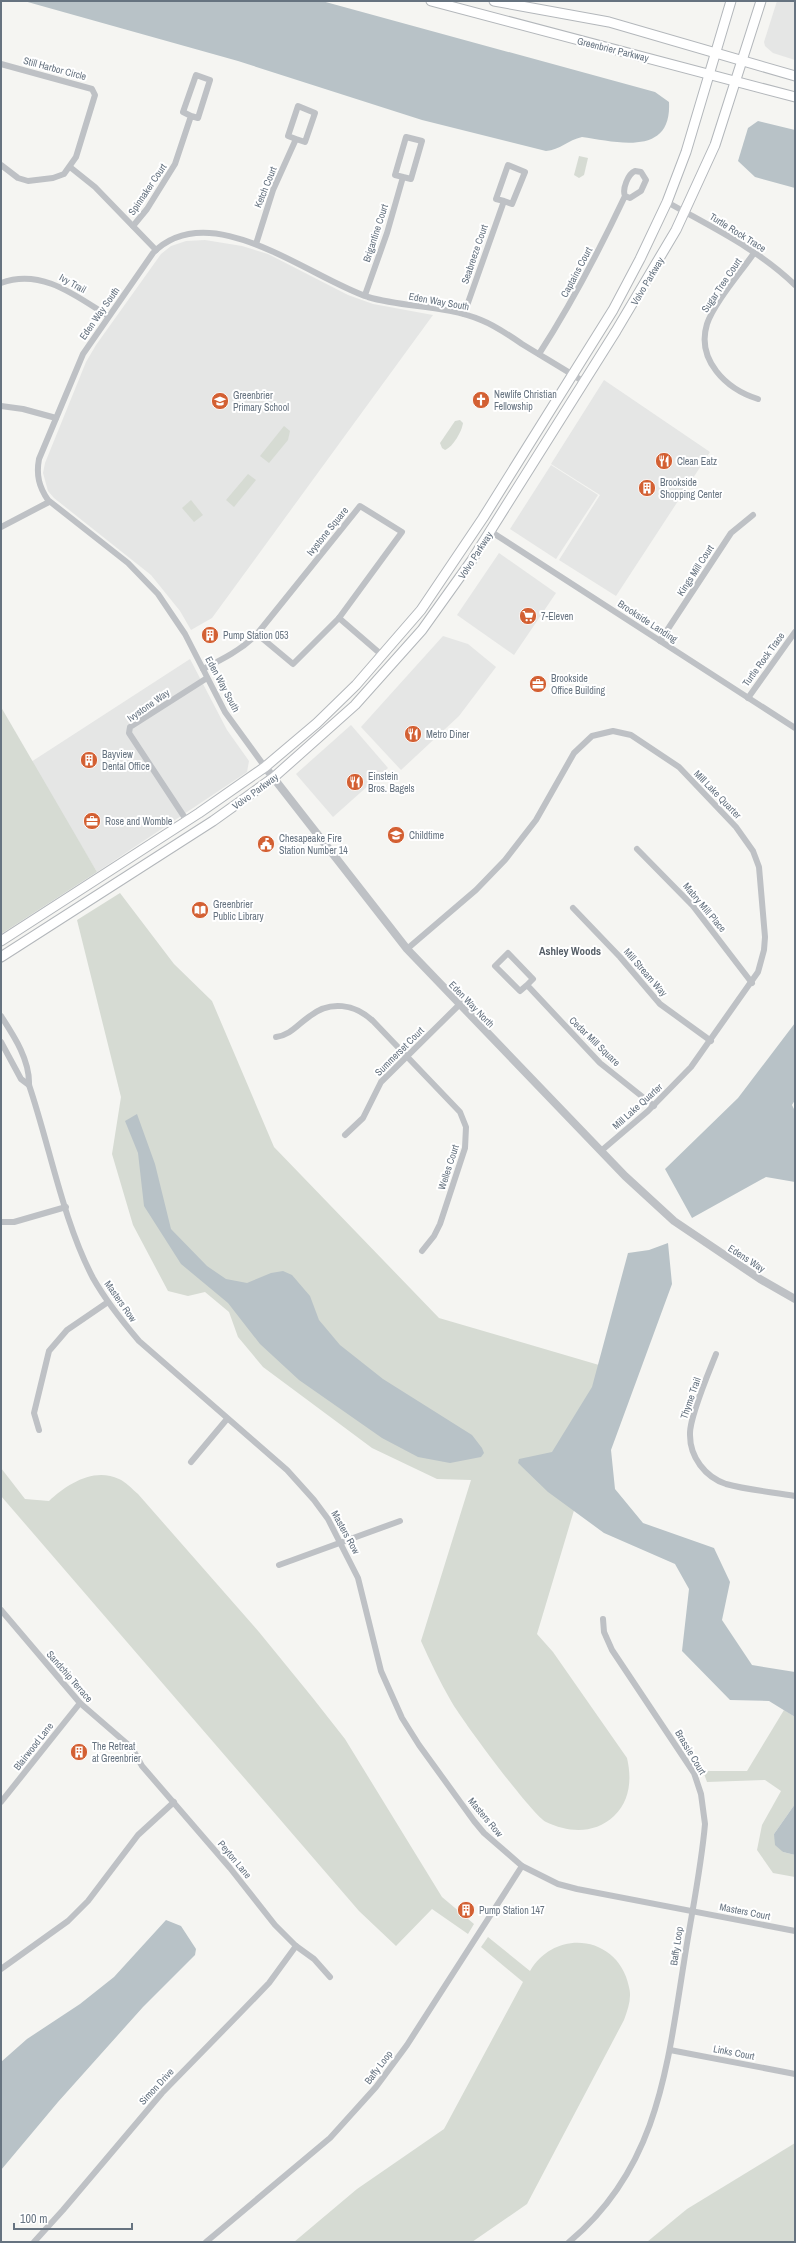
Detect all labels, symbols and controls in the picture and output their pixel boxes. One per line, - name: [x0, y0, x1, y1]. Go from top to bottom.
- street label: Greenbrier Parkway: [576, 34, 651, 65]
- street label: Still Harbor Circle: [22, 54, 88, 83]
- street label: Spinnaker Court: [125, 160, 170, 218]
- street label: Ketch Court: [251, 164, 280, 210]
- street label: Brigantine Court: [360, 202, 391, 264]
- street label: Turtle Rock Trace: [707, 210, 769, 255]
- street label: Seabreeze Court: [458, 222, 491, 286]
- street label: Captains Court: [558, 244, 595, 300]
- street label: Volvo Parkway: [628, 254, 667, 308]
- street label: Sugar Tree Court: [698, 255, 745, 315]
- street label: Ivy Trail: [57, 271, 89, 296]
- street label: Eden Way South: [77, 284, 122, 342]
- street label: Eden Way South: [408, 290, 470, 313]
- place label: Newlife Christian Fellowship: [494, 388, 557, 413]
- place label: Greenbrier Primary School: [233, 389, 289, 414]
- church icon: Newlife Christian Fellowship: [471, 390, 491, 410]
- school or university icon: Greenbrier Primary School: [210, 391, 230, 411]
- restaurant icon: Clean Eatz: [654, 451, 674, 471]
- place label: Clean Eatz: [677, 455, 717, 468]
- place label: Brookside Shopping Center: [660, 476, 722, 501]
- building icon: Brookside Shopping Center: [637, 478, 657, 498]
- street label: Ivystone Square: [304, 504, 351, 558]
- street label: Volvo Parkway: [455, 528, 496, 581]
- street label: Kings Mill Court: [674, 542, 717, 598]
- street label: Brookside Landing: [615, 597, 681, 646]
- supermarket icon: 7-Eleven: [518, 606, 538, 626]
- place label: 7-Eleven: [541, 610, 573, 623]
- building icon: Pump Station 053: [200, 625, 220, 645]
- place label: Pump Station 053: [223, 629, 289, 642]
- street label: Turtle Rock Trace: [739, 629, 788, 689]
- street label: Eden Way South: [202, 654, 243, 714]
- place label: Brookside Office Building: [551, 672, 606, 697]
- office icon: Brookside Office Building: [528, 674, 548, 694]
- street label: Ivystone Way: [125, 686, 173, 725]
- restaurant icon: Metro Diner: [403, 724, 423, 744]
- place label: Metro Diner: [426, 728, 470, 741]
- place label: Bayview Dental Office: [102, 748, 150, 773]
- building icon: Bayview Dental Office: [79, 750, 99, 770]
- street label: Mill Lake Quarter: [691, 767, 744, 822]
- street label: Volvo Parkway: [230, 770, 282, 812]
- place label: Einstein Bros. Bagels: [368, 770, 415, 795]
- restaurant icon: Einstein Bros. Bagels: [345, 772, 365, 792]
- office icon: Rose and Womble: [82, 811, 102, 831]
- place label: Rose and Womble: [105, 815, 173, 828]
- school or university icon: Childtime: [386, 825, 406, 845]
- place label: Childtime: [409, 829, 445, 842]
- place label: Chesapeake Fire Station Number 14: [279, 832, 348, 857]
- public building icon: Chesapeake Fire Station Number 14: [256, 834, 276, 854]
- street label: Mabry Mill Place: [680, 880, 729, 935]
- place label: Greenbrier Public Library: [213, 898, 264, 923]
- library icon: Greenbrier Public Library: [190, 900, 210, 920]
- district label: Ashley Woods: [539, 944, 601, 958]
- street label: Mill Stream Way: [621, 945, 671, 1000]
- street label: Eden Way North: [446, 978, 497, 1030]
- street label: Cedar Mill Square: [566, 1014, 623, 1069]
- street label: Summerset Court: [372, 1024, 427, 1079]
- street label: Mill Lake Quarter: [610, 1080, 665, 1132]
- street label: Welles Court: [435, 1142, 462, 1191]
- street label: Edens Way: [726, 1242, 768, 1276]
- street label: Masters Row: [102, 1278, 140, 1325]
- street label: Thyme Trail: [677, 1375, 704, 1421]
- street label: Masters Row: [328, 1508, 363, 1556]
- street label: Sandchip Terrace: [44, 1648, 96, 1705]
- street label: Blairwood Lane: [11, 1720, 56, 1773]
- street label: Brassie Court: [672, 1727, 709, 1778]
- place label: The Retreat at Greenbrier: [92, 1740, 141, 1765]
- building icon: The Retreat at Greenbrier: [69, 1742, 89, 1762]
- street label: Masters Row: [465, 1795, 506, 1840]
- street label: Peyton Lane: [215, 1838, 255, 1881]
- building icon: Pump Station 147: [456, 1900, 476, 1920]
- street label: Masters Court: [718, 1900, 772, 1923]
- place label: Pump Station 147: [479, 1904, 545, 1917]
- street label: Baffy Loop: [667, 1925, 686, 1966]
- street label: Links Court: [712, 2042, 756, 2063]
- street label: Baffy Loop: [361, 2047, 396, 2087]
- street label: Simon Drive: [136, 2065, 177, 2107]
- scale bar: [14, 2205, 132, 2231]
- text: 100 m: [20, 2211, 47, 2227]

